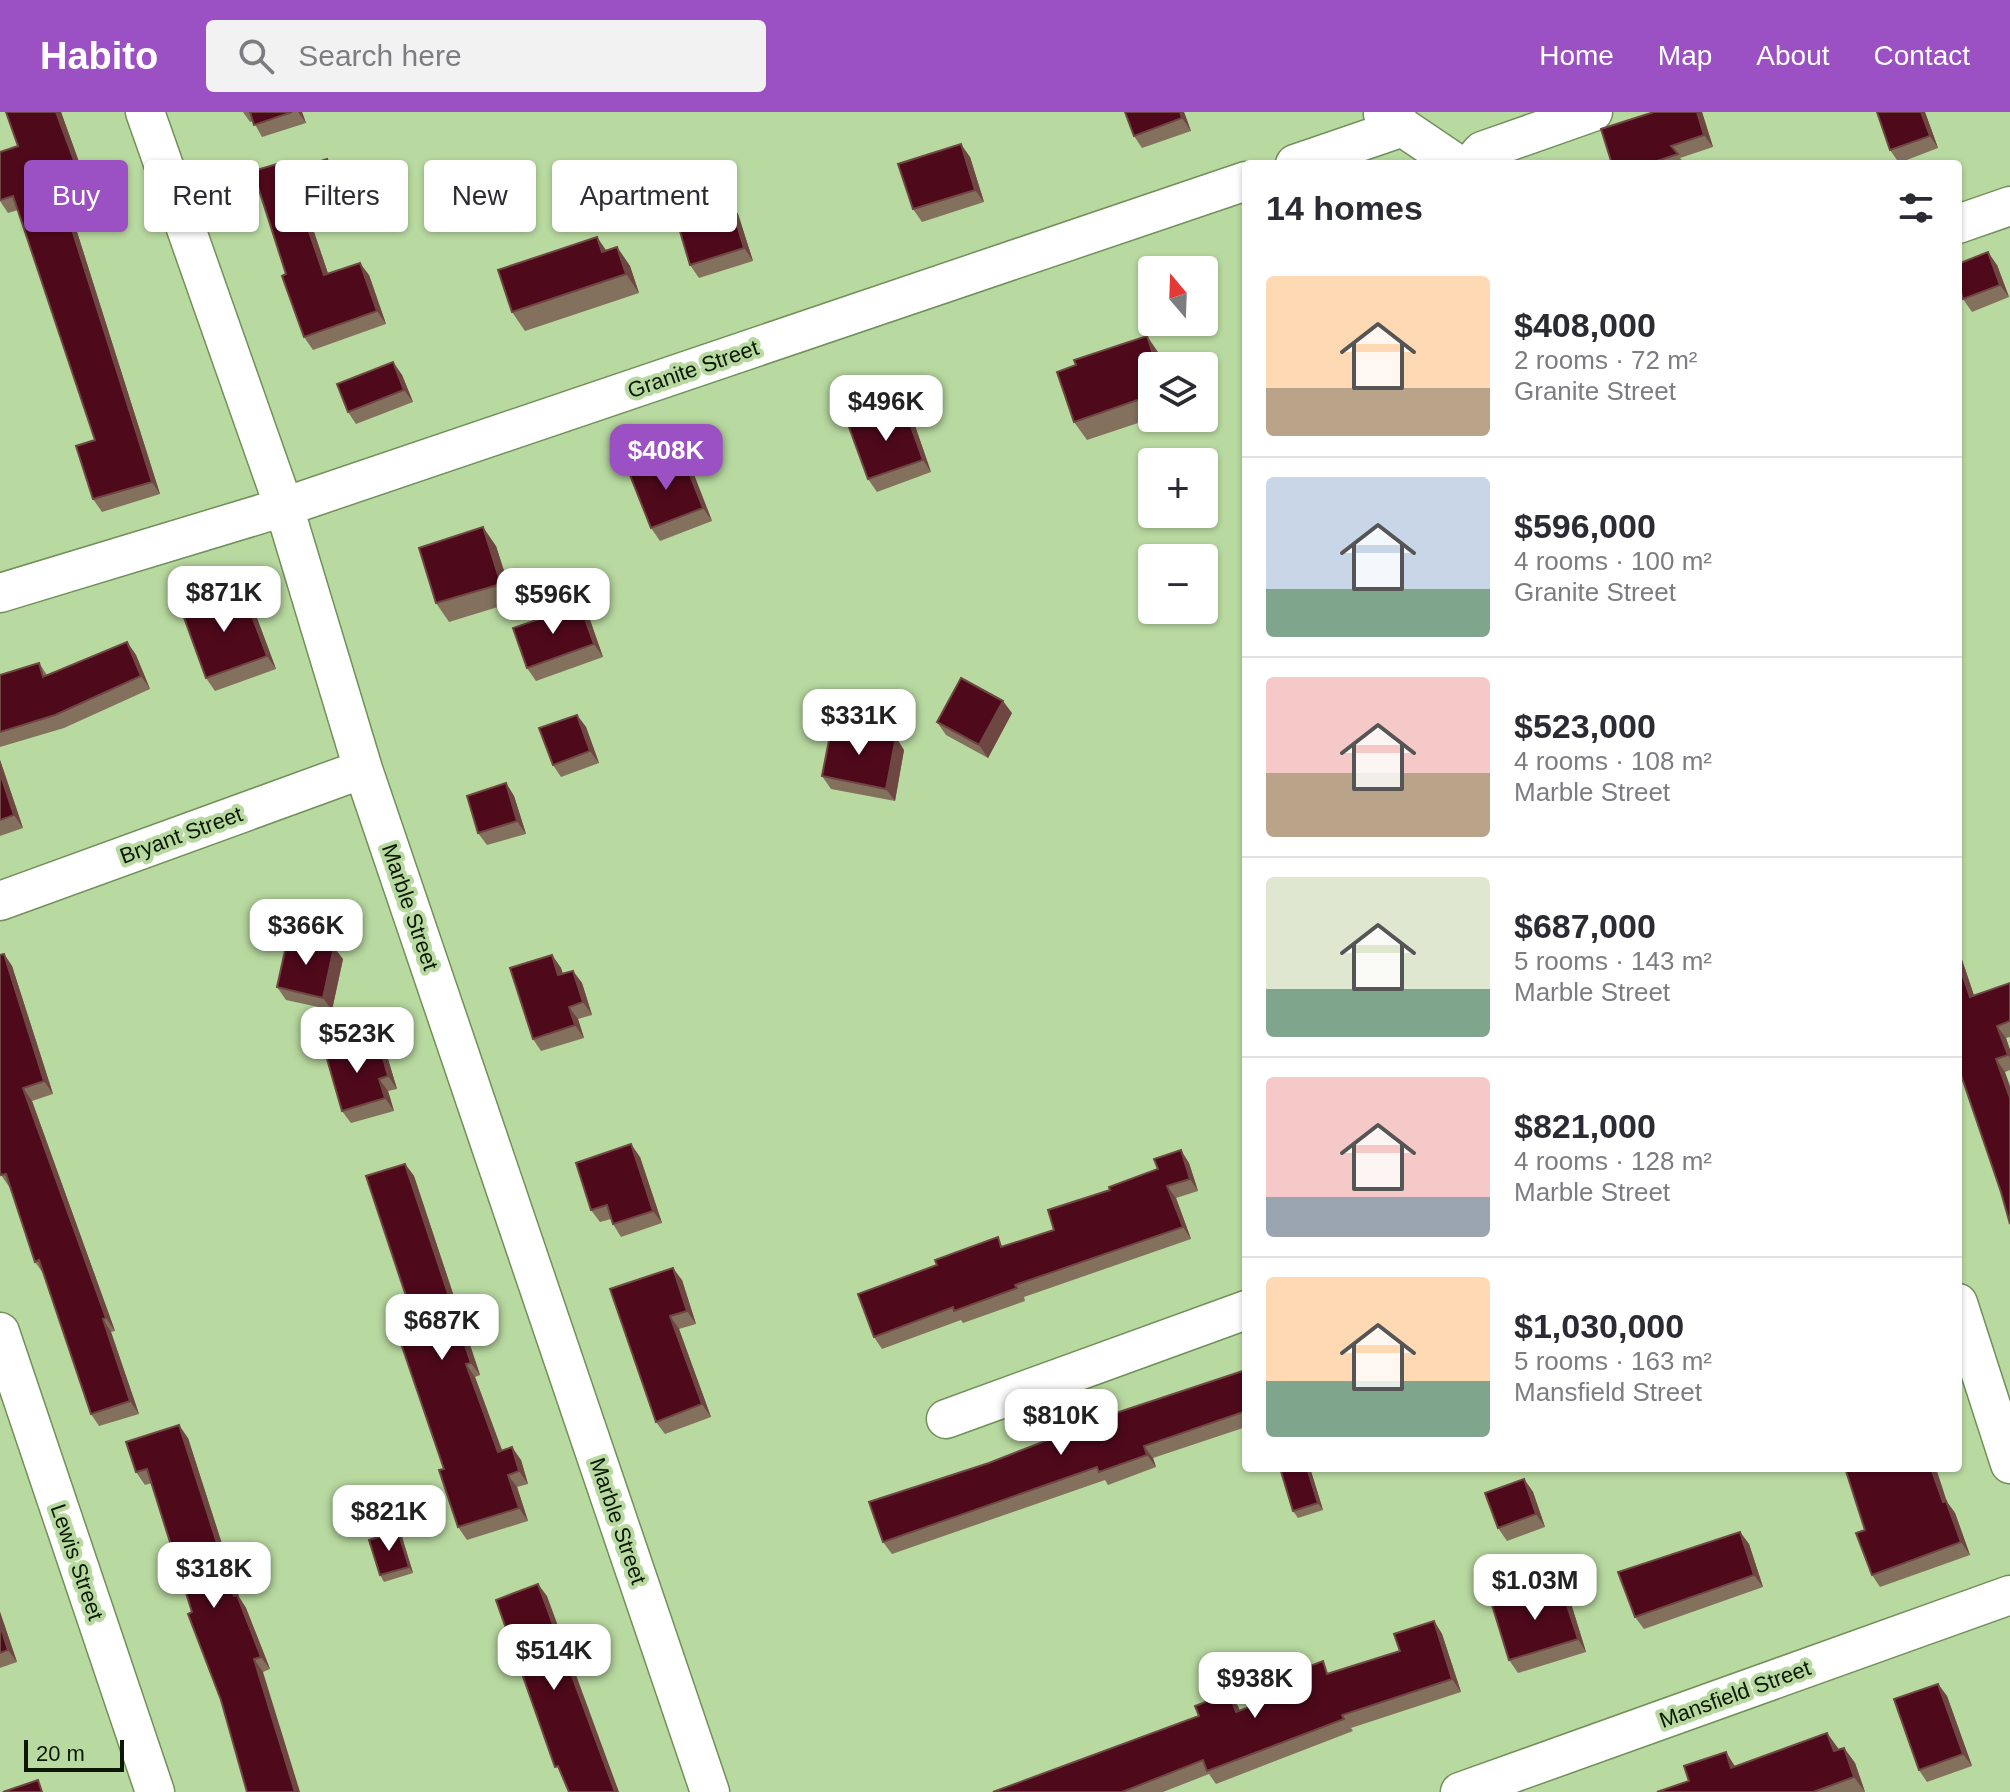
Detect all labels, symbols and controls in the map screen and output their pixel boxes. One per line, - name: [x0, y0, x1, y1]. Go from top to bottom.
- search box: [206, 20, 766, 92]
- icon: search: [234, 34, 278, 78]
- text: Habito: [40, 35, 158, 77]
- text: Search here: [298, 39, 462, 72]
- text: Home: [1539, 40, 1614, 71]
- text: Map: [1658, 40, 1712, 71]
- text: About: [1756, 40, 1830, 71]
- text: Contact: [1874, 40, 1970, 71]
- chip: Buy: [24, 160, 128, 232]
- chip: Rent: [144, 160, 259, 232]
- chip: Filters: [275, 160, 408, 232]
- chip: New: [424, 160, 536, 232]
- chip: Apartment: [552, 160, 737, 232]
- icon: filters: [1894, 186, 1938, 230]
- text: 14 homes: [1266, 189, 1423, 227]
- north arrow: [1138, 256, 1218, 336]
- map controls: [1138, 256, 1218, 624]
- text: $408,000: [1514, 306, 1656, 344]
- icon: home: [1330, 308, 1426, 404]
- street label: Granite Street: [624, 335, 762, 403]
- text: 2 rooms · 72 m²: [1514, 345, 1698, 375]
- button: layers: [1138, 352, 1218, 432]
- pin: $496K: [830, 375, 942, 443]
- text: Granite Street: [1514, 376, 1676, 406]
- text: $496K: [848, 386, 924, 416]
- pin: $408K: [610, 424, 722, 492]
- text: $408K: [628, 435, 704, 465]
- button: +: [1138, 448, 1218, 528]
- text: $596,000: [1514, 507, 1656, 545]
- icon: home: [1330, 509, 1426, 605]
- button: −: [1138, 544, 1218, 624]
- text: 4 rooms · 100 m²: [1514, 546, 1712, 576]
- pin: $871K: [168, 566, 280, 634]
- pin: $596K: [497, 568, 609, 636]
- text: $871K: [186, 577, 262, 607]
- text: Granite Street: [1514, 577, 1676, 607]
- text: $596K: [515, 579, 591, 609]
- pin: $331K: [803, 689, 915, 757]
- text: $331K: [821, 700, 897, 730]
- text: $523,000: [1514, 707, 1656, 745]
- icon: home: [1330, 709, 1426, 805]
- text: 4 rooms · 108 m²: [1514, 746, 1712, 776]
- text: Marble Street: [1514, 777, 1670, 807]
- street label: Bryant Street: [116, 801, 246, 869]
- street label: Marble Street: [377, 840, 443, 974]
- pin: $366K: [250, 899, 362, 967]
- text: $687,000: [1514, 907, 1656, 945]
- icon: home: [1330, 909, 1426, 1005]
- text: $366K: [268, 910, 344, 940]
- text: 5 rooms · 143 m²: [1514, 946, 1712, 976]
- text: Marble Street: [1514, 977, 1670, 1007]
- pin: $523K: [301, 1007, 413, 1075]
- text: $523K: [319, 1018, 395, 1048]
- text: $821,000: [1514, 1107, 1656, 1145]
- icon: home: [1330, 1109, 1426, 1205]
- text: 4 rooms · 128 m²: [1514, 1146, 1712, 1176]
- text: Marble Street: [1514, 1177, 1670, 1207]
- pin: $687K: [386, 1294, 498, 1362]
- text: $687K: [404, 1305, 480, 1335]
- text: $1,030,000: [1514, 1307, 1684, 1345]
- icon: home: [1330, 1309, 1426, 1405]
- text: 5 rooms · 163 m²: [1514, 1346, 1712, 1376]
- text: Mansfield Street: [1514, 1377, 1702, 1407]
- pin: $810K: [1005, 1389, 1117, 1457]
- text: $810K: [1023, 1400, 1099, 1430]
- street label: Marble Street: [585, 1454, 651, 1588]
- pin: $821K: [333, 1485, 445, 1553]
- text: $821K: [351, 1496, 427, 1526]
- street label: Lewis Street: [45, 1501, 109, 1623]
- pin: $318K: [158, 1542, 270, 1610]
- text: $318K: [176, 1553, 252, 1583]
- pin: $1.03M: [1470, 1554, 1600, 1622]
- text: $1.03M: [1492, 1565, 1578, 1595]
- pin: $514K: [498, 1624, 610, 1692]
- text: $514K: [516, 1635, 592, 1665]
- pin: $938K: [1199, 1652, 1311, 1720]
- street label: Mansfield Street: [1656, 1655, 1814, 1733]
- text: $938K: [1217, 1663, 1293, 1693]
- scale bar: [24, 1736, 124, 1772]
- text: 20 m: [36, 1741, 85, 1766]

